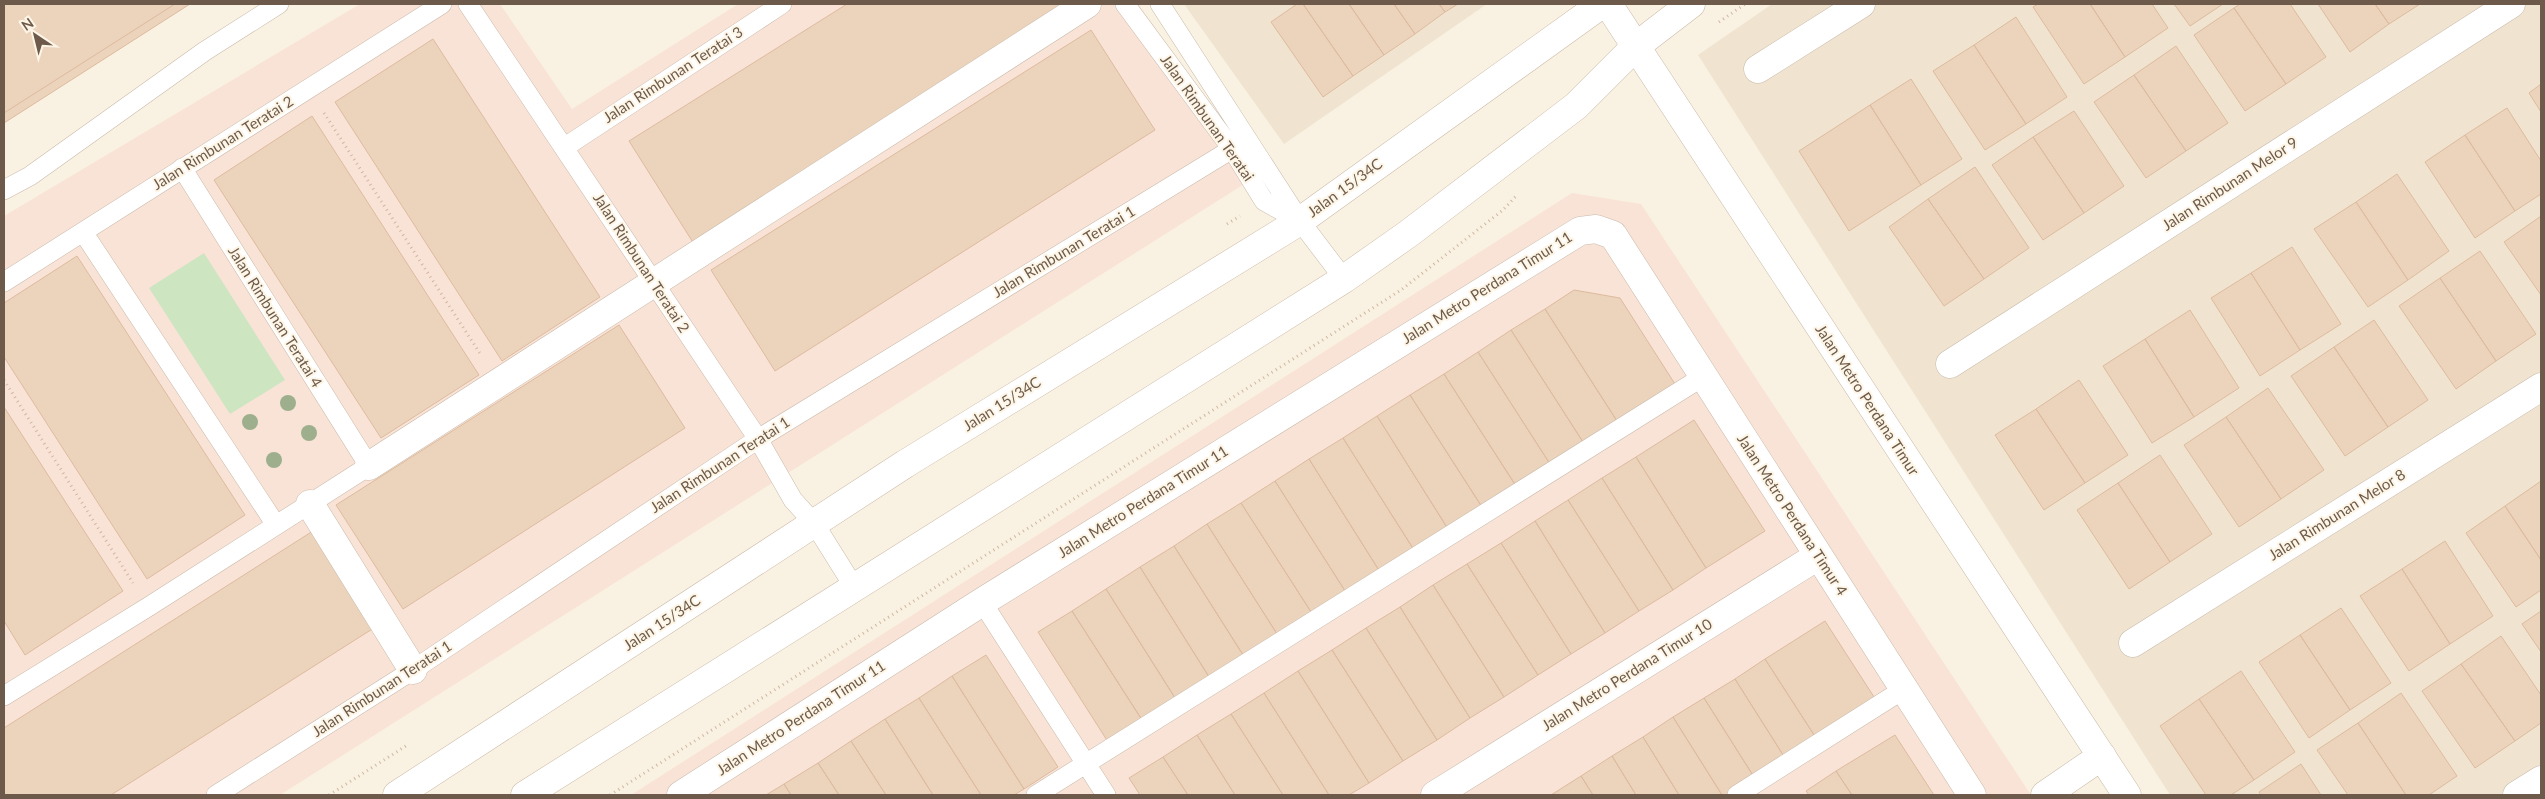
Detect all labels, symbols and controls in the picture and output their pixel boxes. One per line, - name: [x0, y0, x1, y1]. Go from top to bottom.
- north arrow: [10, 10, 60, 60]
- text: N: [18, 14, 37, 34]
- street label: Jalan Rimbunan Teratai 3: [599, 22, 746, 126]
- street label: Jalan Rimbunan Teratai: [1157, 51, 1258, 184]
- street label: Jalan Rimbunan Teratai 2: [149, 91, 296, 193]
- street label: Jalan Rimbunan Melor 9: [2158, 133, 2301, 234]
- street label: Jalan 15/34C: [1303, 154, 1385, 220]
- street label: Jalan Rimbunan Teratai 2: [590, 189, 694, 336]
- street label: Jalan Rimbunan Teratai 1: [989, 201, 1138, 301]
- street label: Jalan Metro Perdana Timur 11: [1398, 227, 1575, 347]
- street label: Jalan Rimbunan Teratai 4: [225, 243, 327, 391]
- street label: Jalan Metro Perdana Timur: [1812, 321, 1924, 479]
- street label: Jalan 15/34C: [959, 372, 1044, 434]
- street label: Jalan Rimbunan Teratai 1: [646, 412, 793, 516]
- street label: Jalan Metro Perdana Timur 4: [1734, 430, 1852, 599]
- street label: Jalan Metro Perdana Timur 11: [1054, 441, 1231, 561]
- street label: Jalan Rimbunan Melor 8: [2265, 465, 2408, 564]
- street label: Jalan 15/34C: [620, 591, 703, 654]
- street label: Jalan Metro Perdana Timur 10: [1538, 614, 1715, 734]
- street label: Jalan Rimbunan Teratai 1: [308, 636, 455, 740]
- street label: Jalan Metro Perdana Timur 11: [713, 656, 888, 778]

